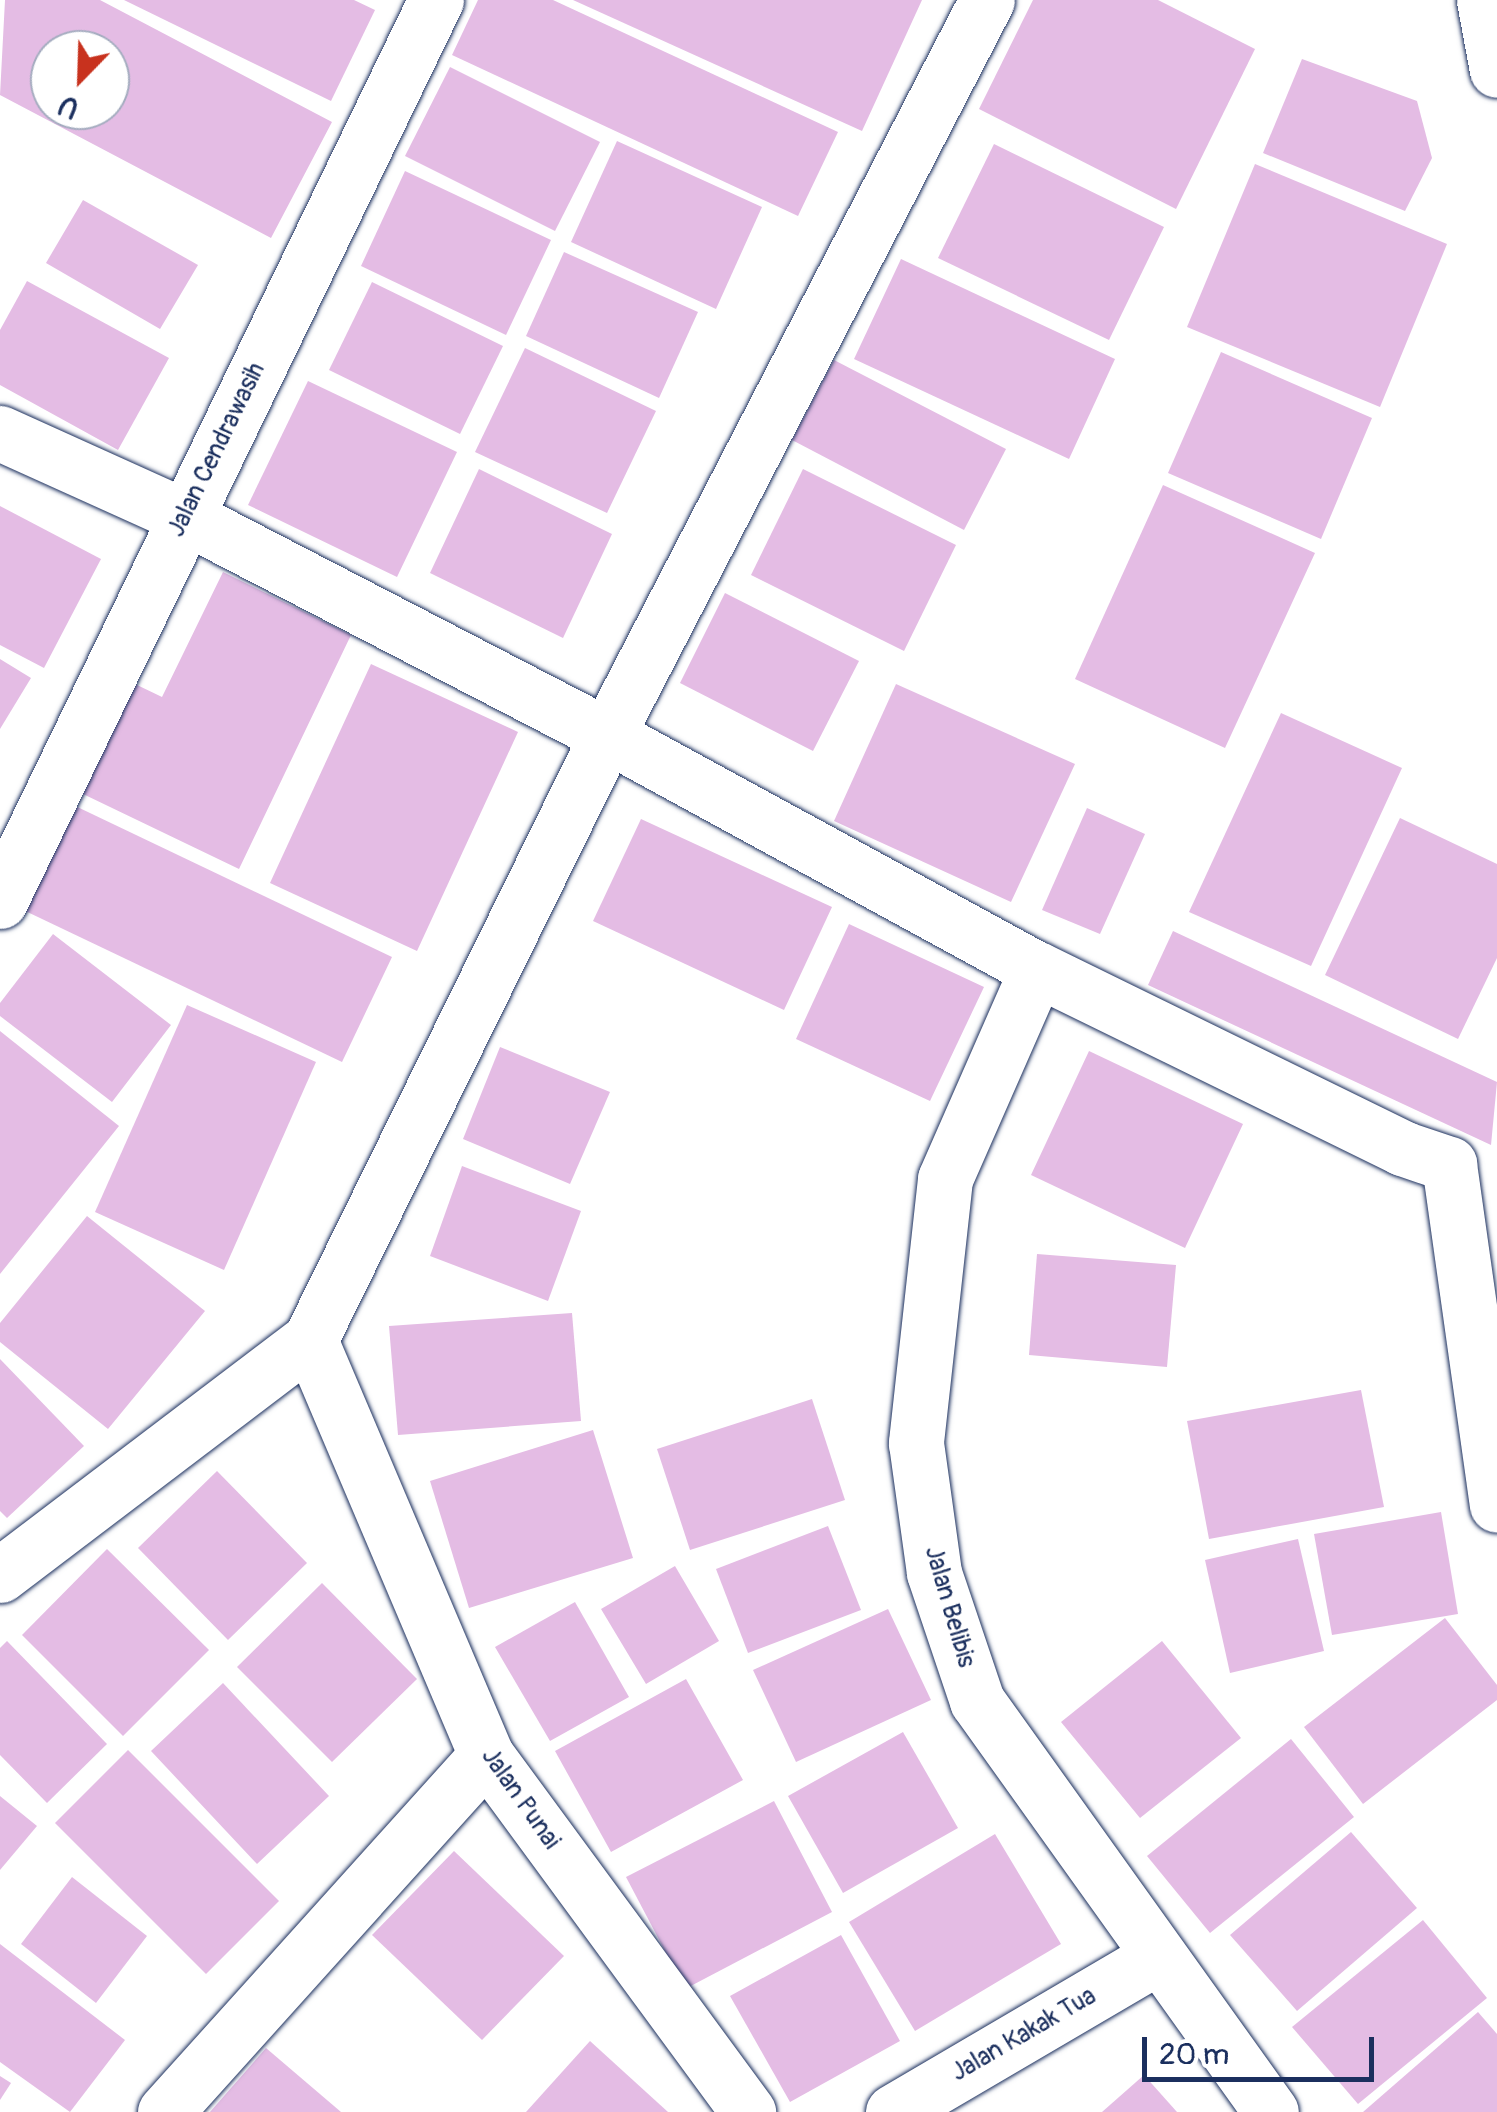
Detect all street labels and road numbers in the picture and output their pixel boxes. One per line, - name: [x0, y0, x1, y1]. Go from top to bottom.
- street label: Jalan Cendrawasih: [162, 358, 272, 542]
- street label: Jalan Belibis: [917, 1543, 981, 1671]
- street label: Jalan Punai: [474, 1743, 566, 1855]
- street label: Jalan Kakak Tua: [946, 1982, 1102, 2088]

